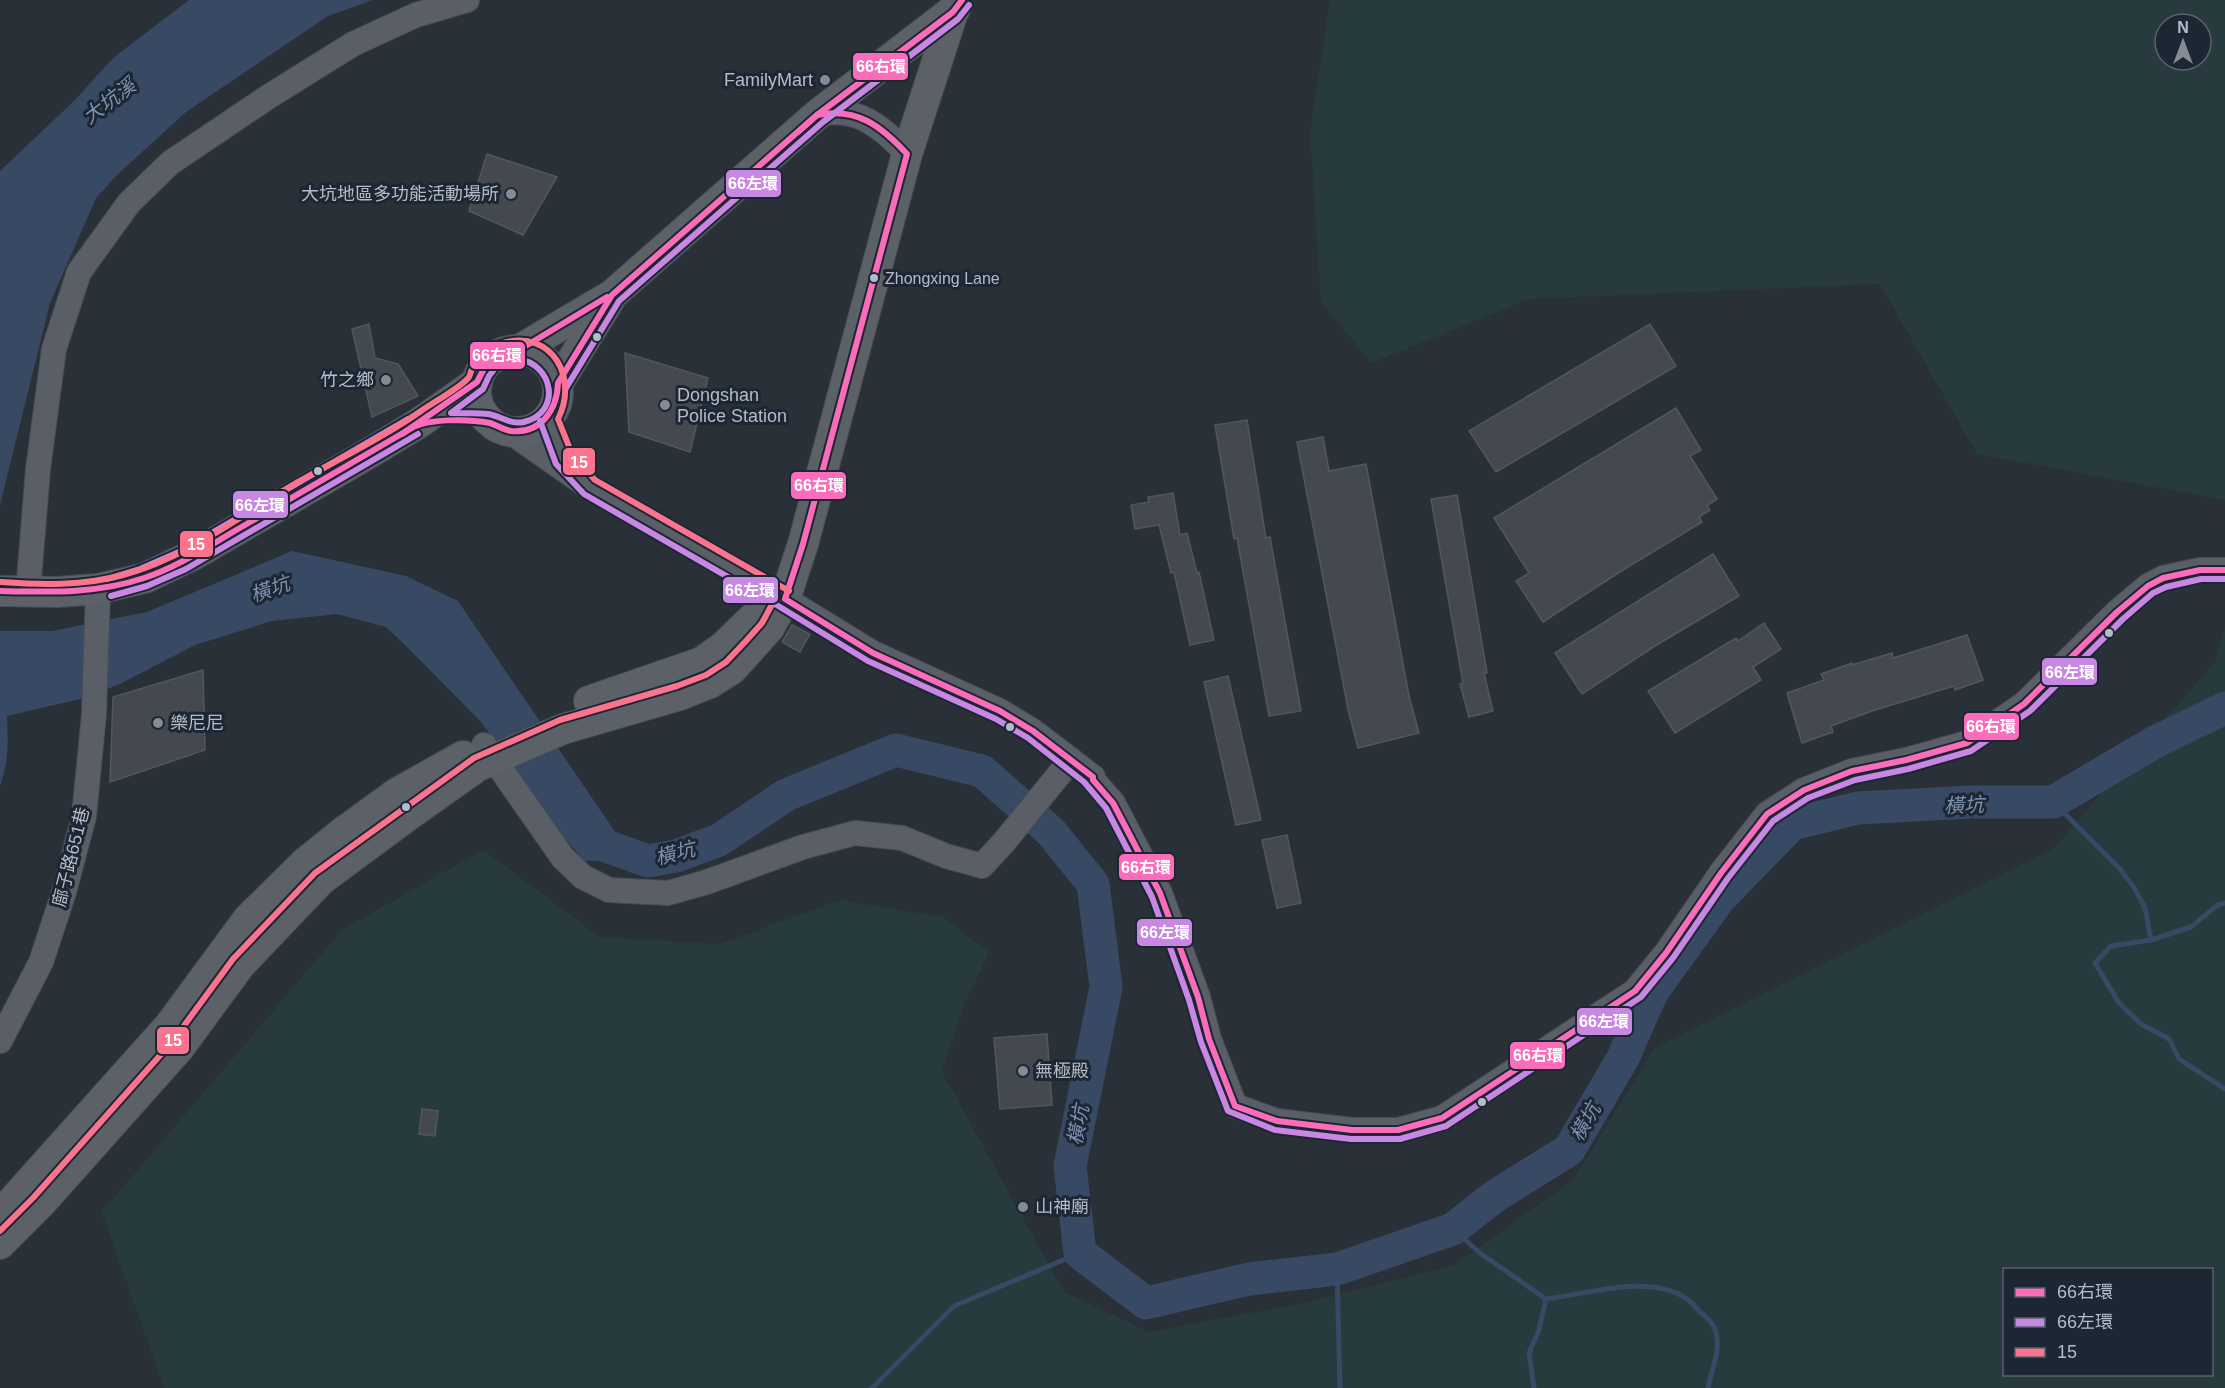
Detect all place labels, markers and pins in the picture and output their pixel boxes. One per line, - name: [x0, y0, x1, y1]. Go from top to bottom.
- place label: FamilyMart: [724, 70, 813, 90]
- marker: FamilyMart: [818, 73, 832, 87]
- place label: 大坑地區多功能活動場所: [301, 184, 499, 204]
- marker: 大坑地區多功能活動場所: [504, 187, 518, 201]
- place label: Zhongxing Lane: [885, 270, 1000, 287]
- marker: Zhongxing Lane: [868, 272, 880, 284]
- unlabelled marker: [591, 331, 603, 343]
- place label: 竹之鄉: [320, 370, 374, 390]
- marker: 竹之鄉: [379, 373, 393, 387]
- place label: Dongshan Police Station: [677, 385, 787, 426]
- marker: Dongshan Police Station: [658, 398, 672, 412]
- unlabelled marker: [312, 465, 324, 477]
- unlabelled marker: [2103, 627, 2115, 639]
- place label: 樂尼尼: [170, 713, 224, 733]
- marker: 樂尼尼: [151, 716, 165, 730]
- unlabelled marker: [1004, 721, 1016, 733]
- unlabelled marker: [400, 801, 412, 813]
- place label: 無極殿: [1035, 1061, 1089, 1081]
- marker: 無極殿: [1016, 1064, 1030, 1078]
- unlabelled marker: [1476, 1096, 1488, 1108]
- place label: 山神廟: [1035, 1197, 1089, 1217]
- marker: 山神廟: [1016, 1200, 1030, 1214]

